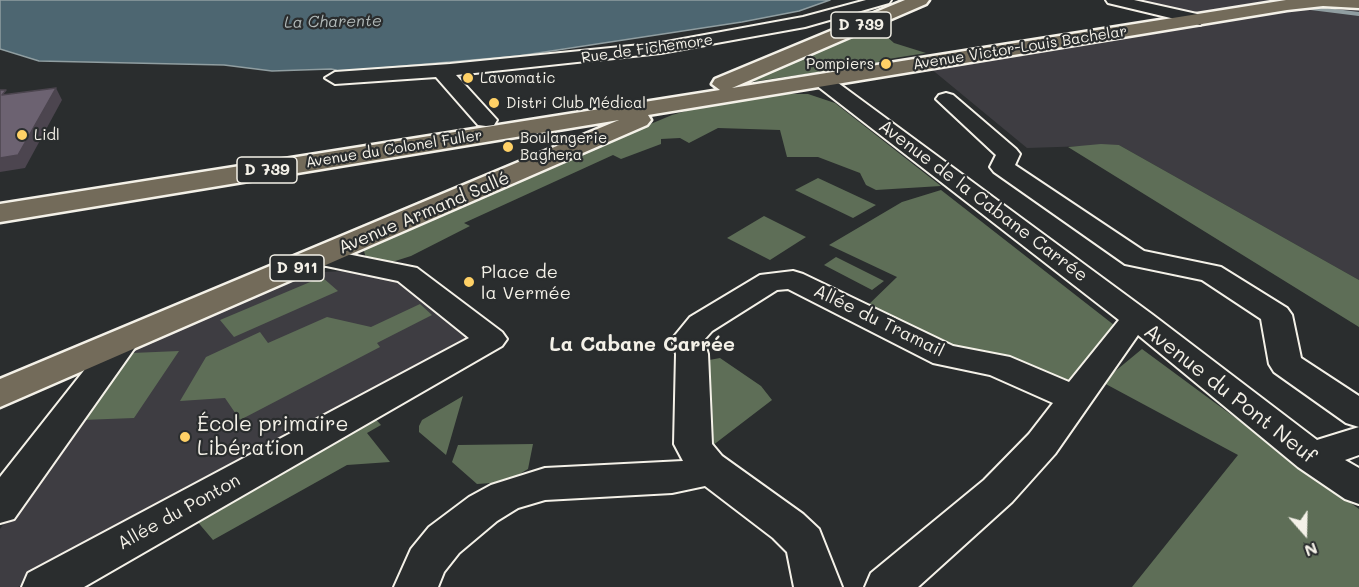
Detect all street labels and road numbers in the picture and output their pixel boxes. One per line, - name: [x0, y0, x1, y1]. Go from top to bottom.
- road number: D 739: [831, 12, 891, 38]
- street label: Avenue Victor-Louis Bachelar: [912, 22, 1128, 74]
- street label: Rue de Fichemore: [580, 31, 714, 67]
- street label: Avenue de la Cabane Carrée: [874, 115, 1092, 287]
- street label: Avenue du Colonel Fuller: [304, 126, 484, 172]
- road number: D 739: [237, 157, 297, 183]
- street label: Avenue Armand Sallé: [335, 167, 513, 259]
- road number: D 911: [270, 255, 324, 281]
- street label: Allée du Tramail: [810, 280, 948, 362]
- street label: Avenue du Pont Neuf: [1139, 319, 1321, 469]
- street label: Allée du Ponton: [114, 469, 244, 555]

